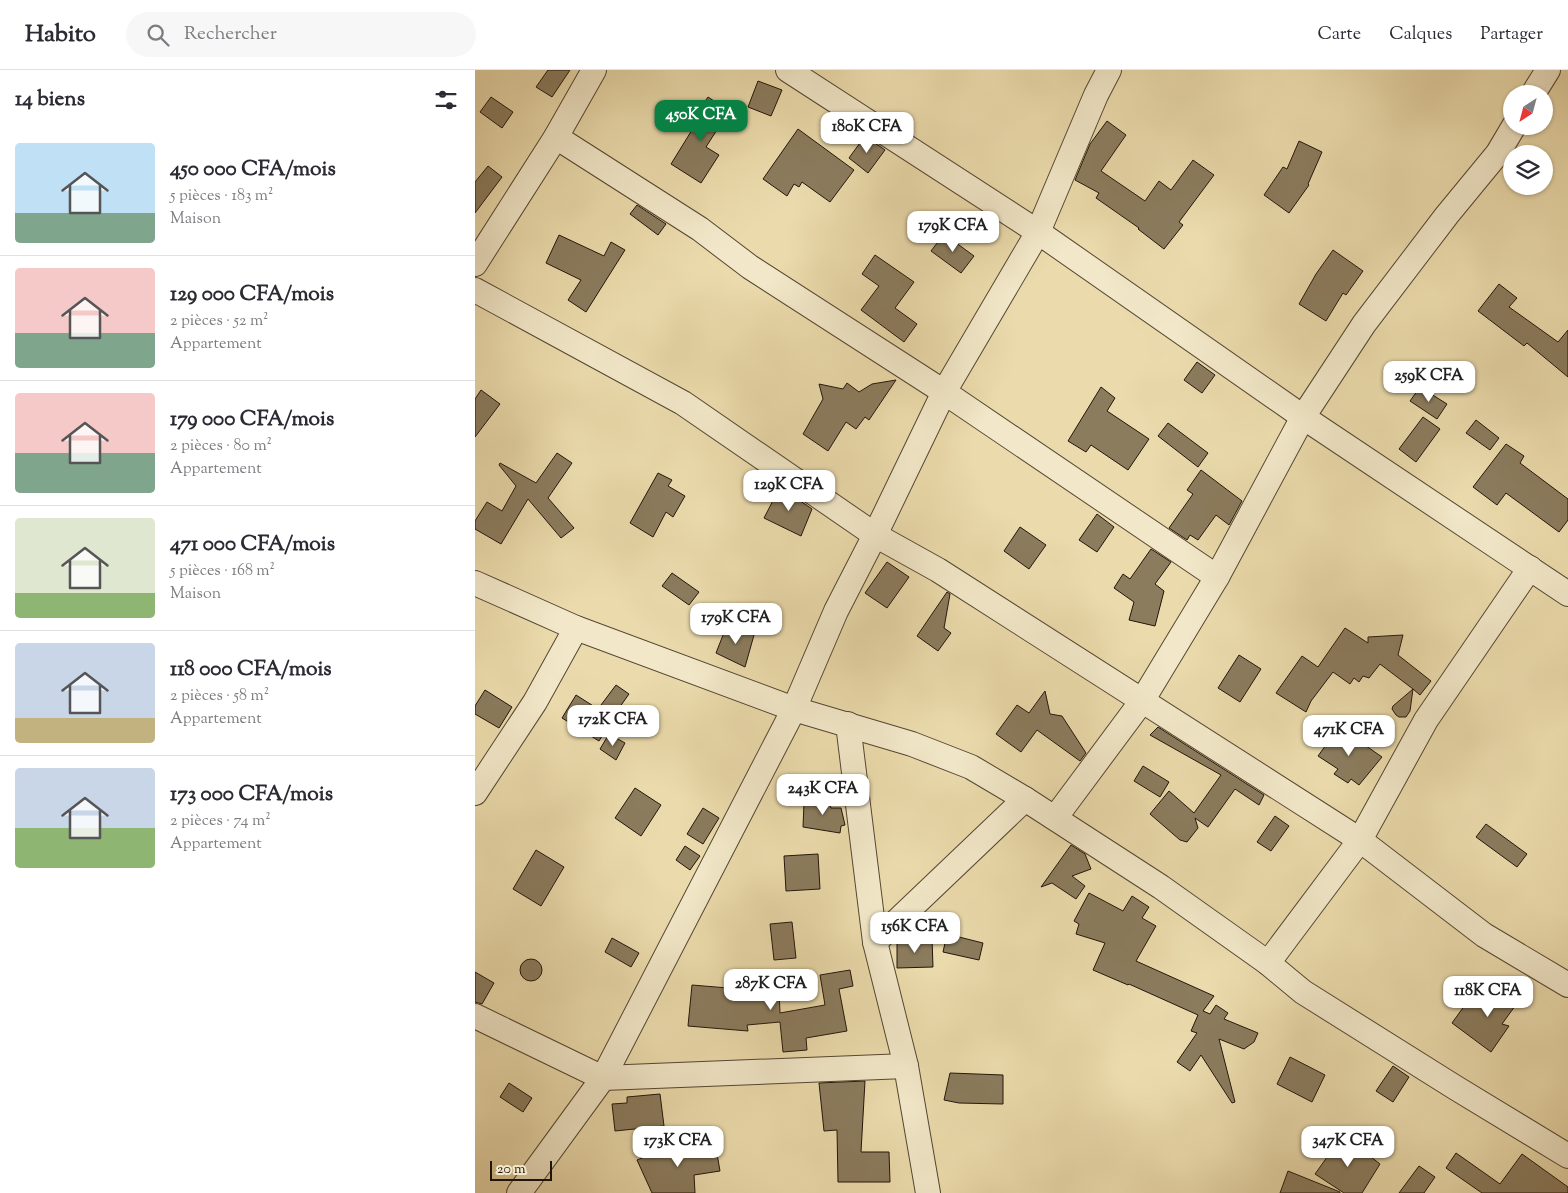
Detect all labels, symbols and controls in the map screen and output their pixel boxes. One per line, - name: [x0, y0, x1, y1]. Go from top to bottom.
- search box: [126, 12, 476, 57]
- text: Habito: [25, 18, 96, 52]
- icon: search: [144, 21, 172, 49]
- text: Rechercher: [184, 21, 277, 48]
- text: Carte: [1318, 22, 1361, 48]
- text: Calques: [1389, 22, 1452, 48]
- text: Partager: [1480, 22, 1543, 48]
- text: 14 biens: [15, 85, 85, 115]
- north arrow: [1503, 85, 1553, 135]
- map controls: [1503, 85, 1553, 195]
- icon: filters: [432, 86, 460, 114]
- pin: 450K CFA: [649, 100, 753, 142]
- text: 450K CFA: [666, 104, 736, 127]
- pin: 180K CFA: [815, 112, 919, 154]
- text: 180K CFA: [832, 116, 902, 139]
- button: layers: [1503, 145, 1553, 195]
- text: 450 000 CFA/mois: [170, 155, 336, 185]
- icon: home: [55, 163, 115, 223]
- text: 5 pièces · 183 m²: [170, 185, 273, 208]
- text: Maison: [170, 208, 221, 231]
- pin: 179K CFA: [901, 210, 1005, 253]
- text: 179K CFA: [918, 215, 988, 238]
- text: 129 000 CFA/mois: [170, 280, 334, 310]
- icon: home: [55, 288, 115, 348]
- text: 2 pièces · 52 m²: [170, 310, 269, 333]
- text: Appartement: [170, 333, 262, 356]
- pin: 259K CFA: [1377, 360, 1481, 403]
- text: 259K CFA: [1394, 365, 1464, 388]
- text: 179 000 CFA/mois: [170, 405, 334, 435]
- icon: home: [55, 413, 115, 473]
- text: 2 pièces · 80 m²: [170, 435, 272, 458]
- text: Appartement: [170, 458, 262, 481]
- pin: 129K CFA: [737, 470, 841, 512]
- text: 129K CFA: [754, 474, 824, 497]
- text: 471 000 CFA/mois: [170, 530, 335, 560]
- icon: home: [55, 538, 115, 598]
- text: 5 pièces · 168 m²: [170, 560, 275, 583]
- text: Maison: [170, 583, 221, 606]
- pin: 179K CFA: [684, 602, 788, 645]
- text: 179K CFA: [701, 607, 771, 630]
- text: 118 000 CFA/mois: [170, 655, 332, 685]
- icon: home: [55, 663, 115, 723]
- text: 2 pièces · 58 m²: [170, 685, 269, 708]
- pin: 172K CFA: [561, 704, 665, 747]
- text: Appartement: [170, 708, 262, 731]
- text: 172K CFA: [578, 709, 648, 732]
- pin: 471K CFA: [1297, 714, 1401, 757]
- text: 471K CFA: [1314, 719, 1384, 742]
- pin: 243K CFA: [771, 774, 875, 816]
- text: 243K CFA: [788, 778, 858, 801]
- text: 173 000 CFA/mois: [170, 780, 333, 810]
- icon: home: [55, 788, 115, 848]
- text: 2 pièces · 74 m²: [170, 810, 271, 833]
- text: Appartement: [170, 833, 262, 856]
- pin: 156K CFA: [863, 912, 967, 954]
- text: 156K CFA: [881, 916, 949, 939]
- pin: 287K CFA: [719, 968, 823, 1011]
- text: 287K CFA: [735, 973, 807, 996]
- pin: 118K CFA: [1436, 976, 1540, 1018]
- text: 118K CFA: [1454, 980, 1522, 1003]
- pin: 173K CFA: [626, 1126, 730, 1168]
- pin: 347K CFA: [1296, 1126, 1400, 1168]
- text: 173K CFA: [644, 1130, 712, 1153]
- text: 347K CFA: [1312, 1130, 1384, 1153]
- scale bar: [490, 1158, 553, 1181]
- text: 20 m: [497, 1160, 526, 1180]

